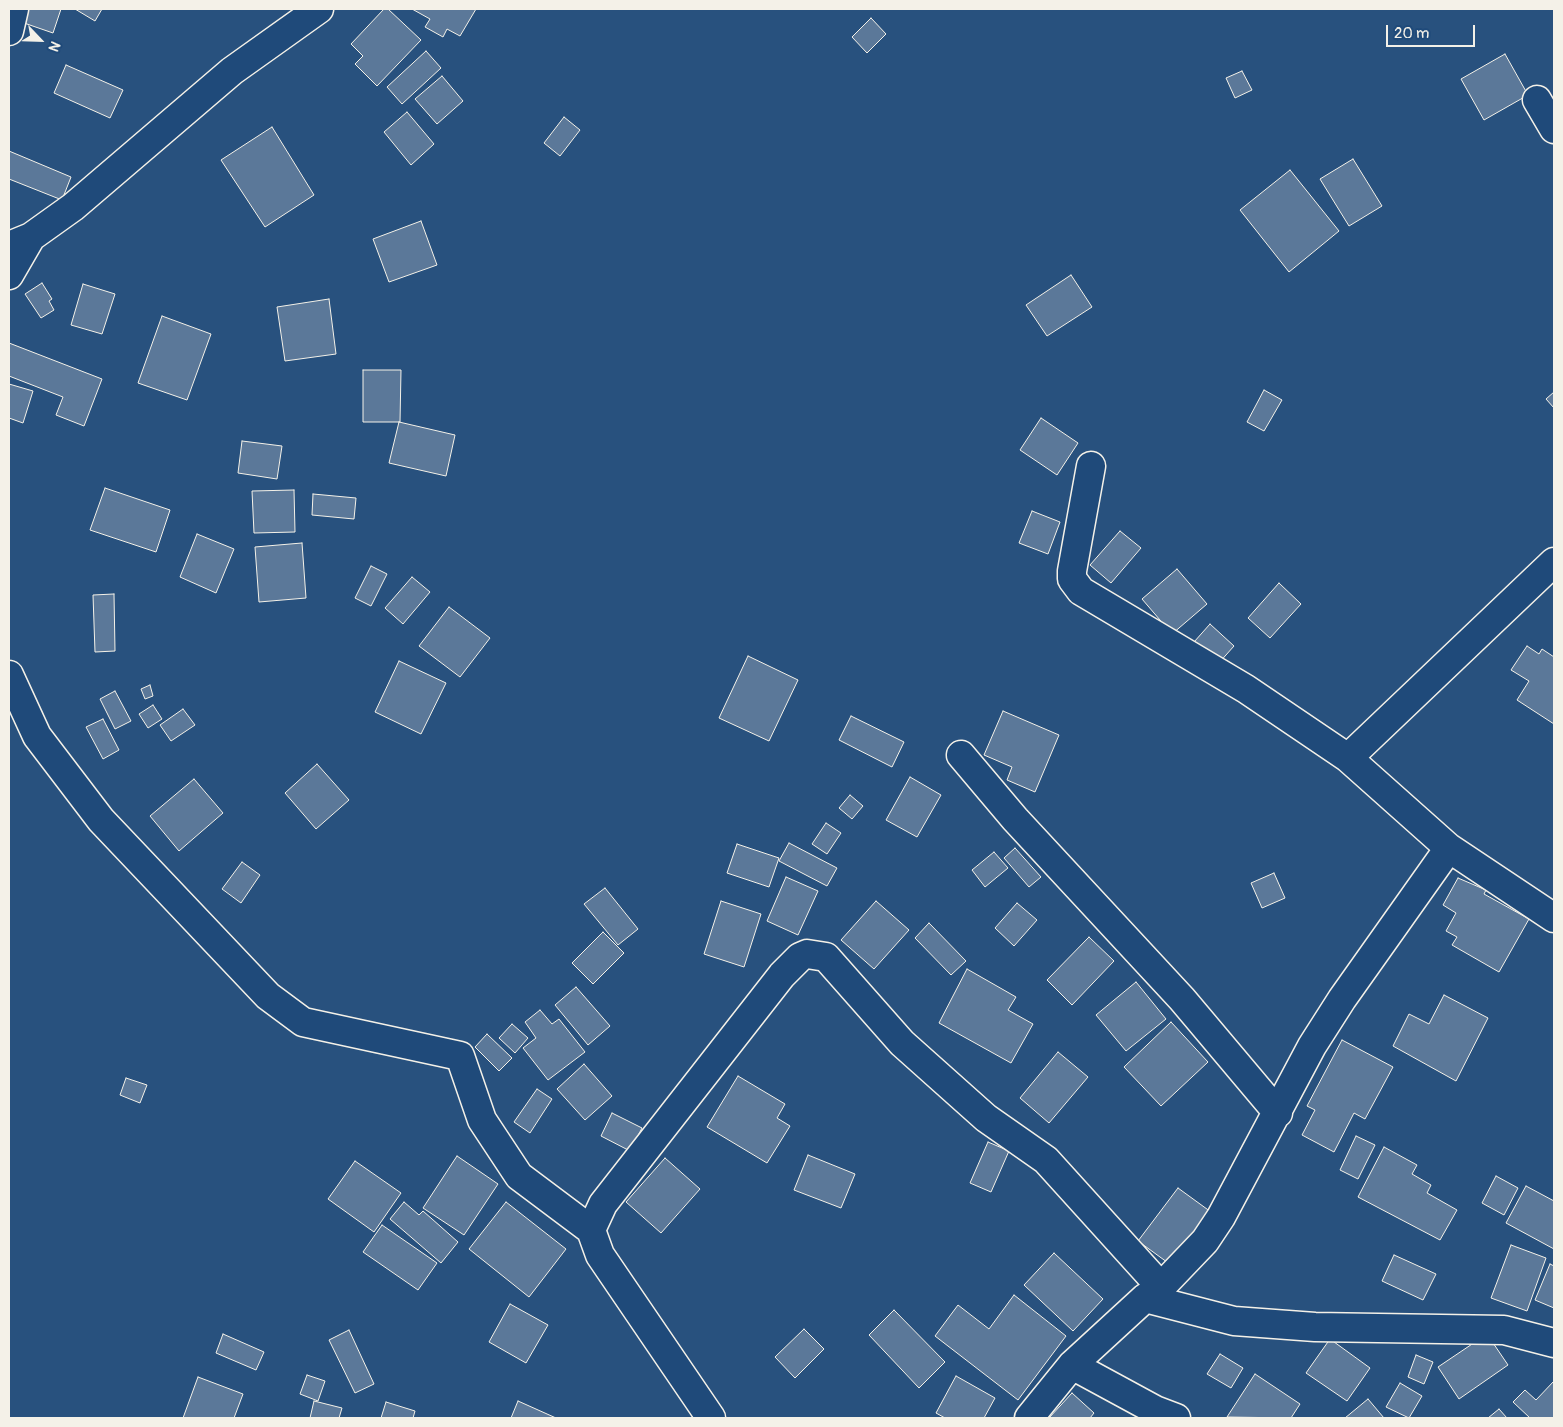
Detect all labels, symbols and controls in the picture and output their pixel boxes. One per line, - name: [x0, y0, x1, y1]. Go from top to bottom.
- north arrow: [15, 15, 65, 65]
- scale bar: [1388, 15, 1477, 47]
- text: 20 m: [1394, 24, 1429, 43]
- text: N: [44, 39, 64, 54]

